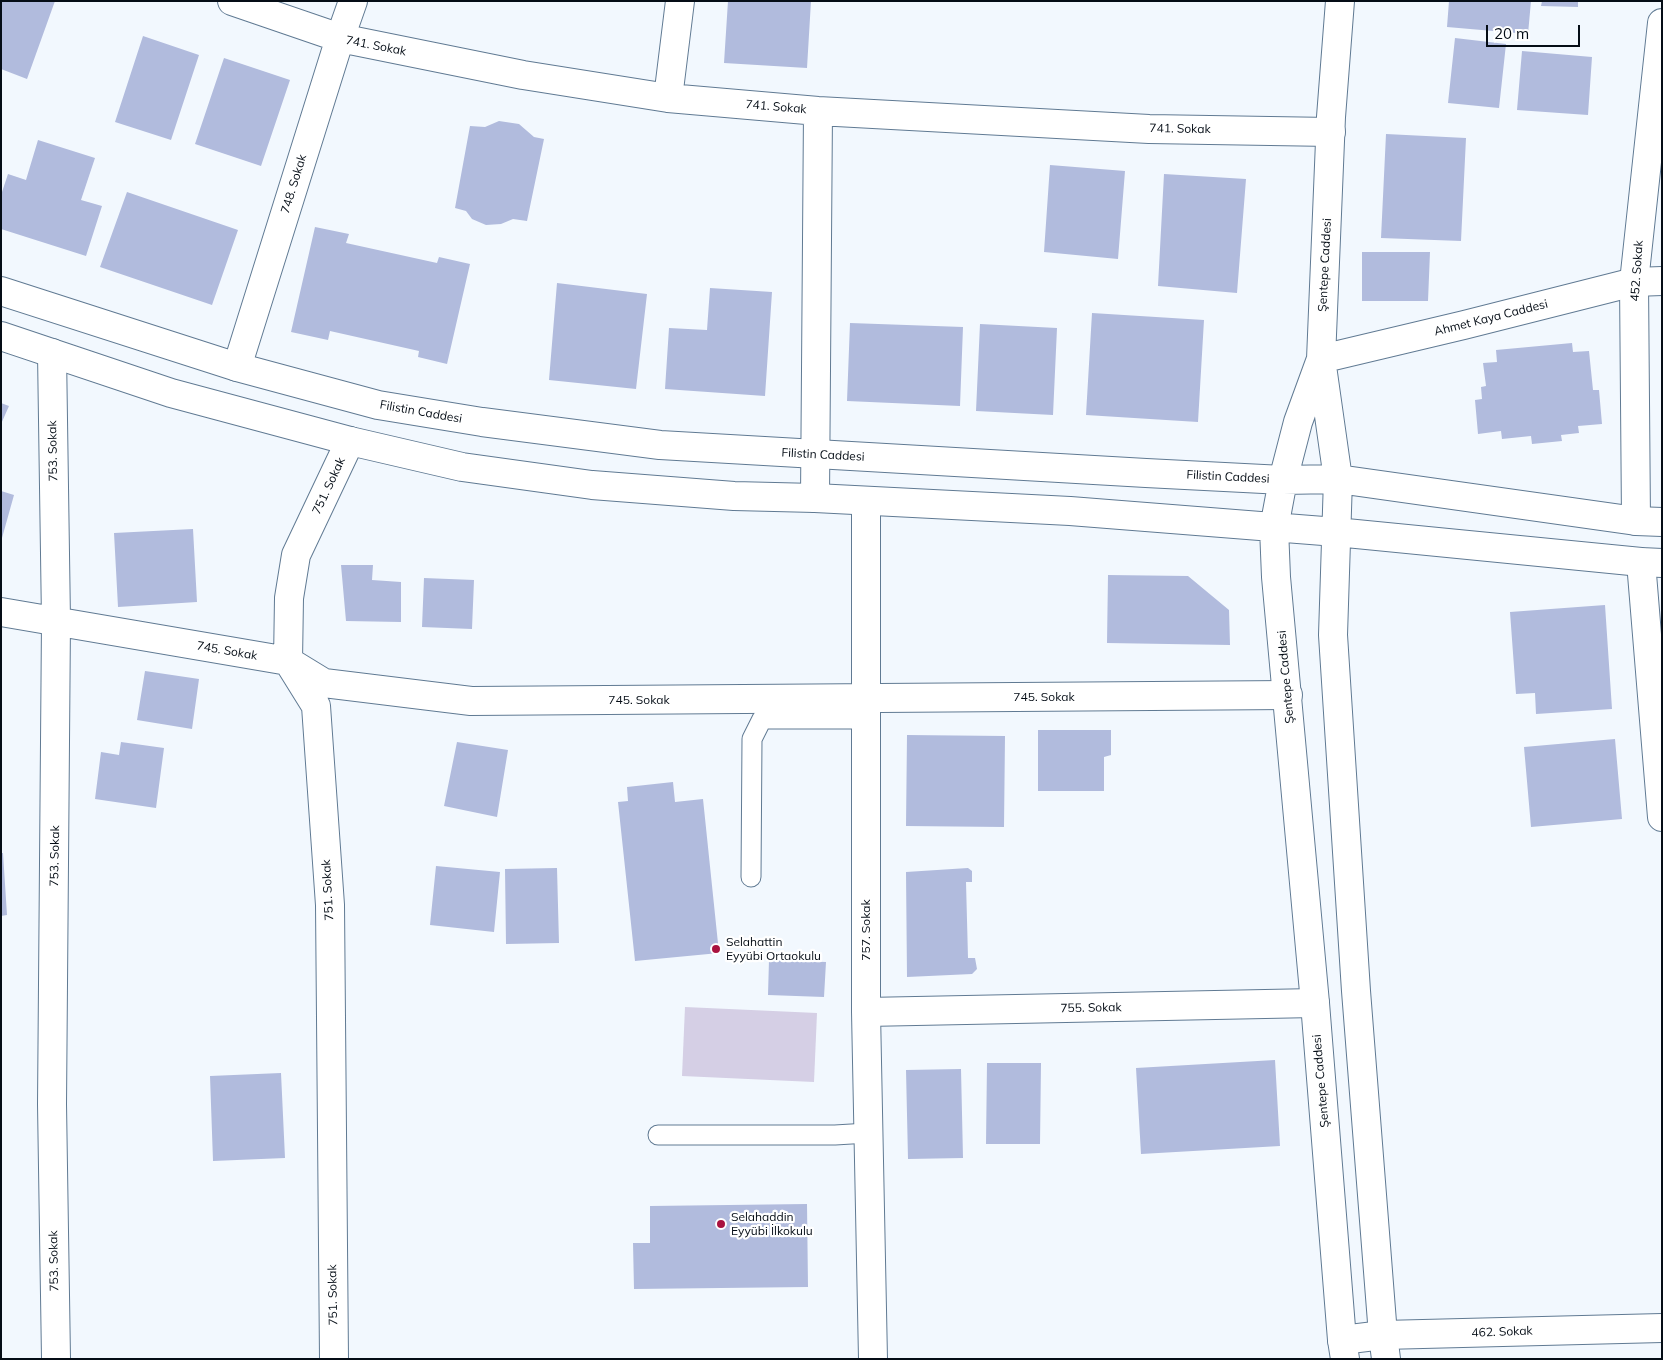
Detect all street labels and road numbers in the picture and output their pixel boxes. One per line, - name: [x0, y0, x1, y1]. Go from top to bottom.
- street label: 741. Sokak: [345, 33, 407, 59]
- street label: 741. Sokak: [745, 97, 807, 117]
- street label: 741. Sokak: [1149, 121, 1211, 137]
- street label: 748. Sokak: [278, 153, 310, 215]
- street label: Şentepe Caddesi: [1315, 218, 1335, 312]
- street label: 452. Sokak: [1628, 240, 1646, 302]
- street label: Ahmet Kaya Caddesi: [1433, 297, 1549, 339]
- street label: Filistin Caddesi: [379, 398, 463, 426]
- street label: 753. Sokak: [45, 420, 61, 482]
- street label: Filistin Caddesi: [781, 446, 865, 464]
- street label: 751. Sokak: [310, 455, 348, 517]
- street label: Filistin Caddesi: [1186, 468, 1270, 486]
- street label: Şentepe Caddesi: [1275, 630, 1297, 724]
- street label: 745. Sokak: [196, 639, 258, 663]
- street label: 745. Sokak: [1013, 690, 1075, 704]
- street label: 745. Sokak: [608, 693, 670, 707]
- street label: 753. Sokak: [47, 825, 63, 887]
- street label: 751. Sokak: [319, 859, 337, 921]
- street label: 757. Sokak: [859, 899, 873, 961]
- street label: 755. Sokak: [1060, 1000, 1122, 1016]
- street label: Şentepe Caddesi: [1310, 1034, 1332, 1128]
- street label: 753. Sokak: [46, 1230, 62, 1292]
- street label: 751. Sokak: [325, 1264, 341, 1326]
- street label: 462. Sokak: [1471, 1324, 1533, 1340]

